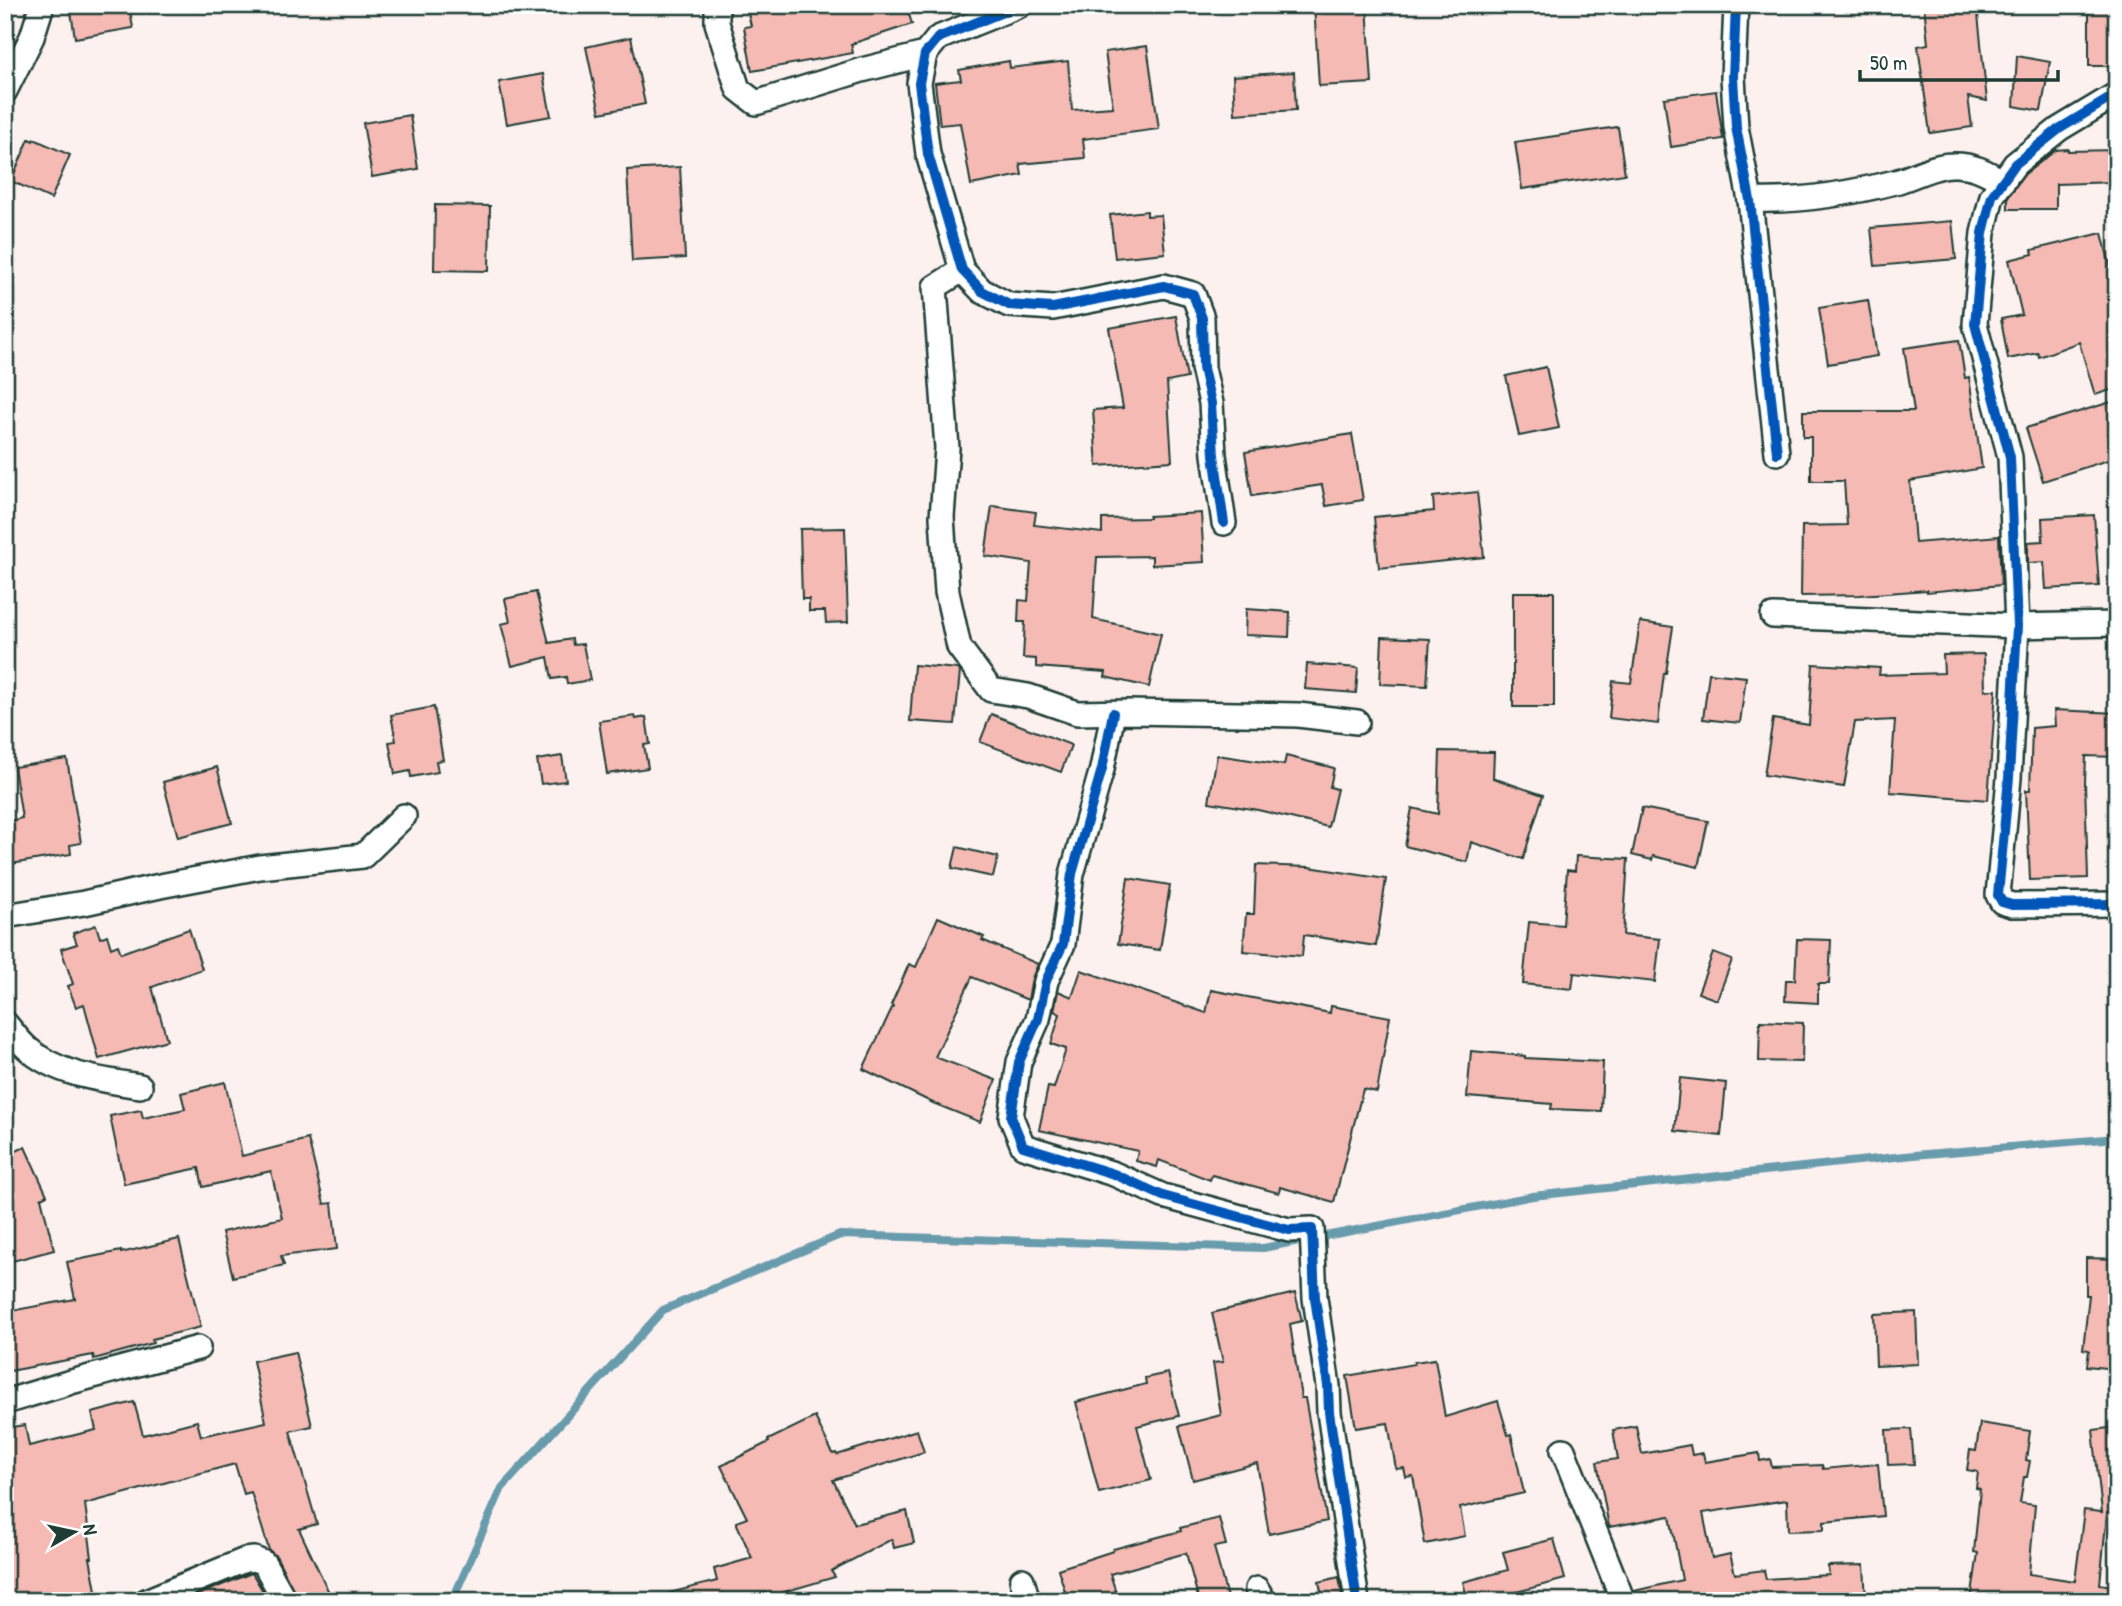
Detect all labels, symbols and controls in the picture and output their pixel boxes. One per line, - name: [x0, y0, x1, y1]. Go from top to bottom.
- scale bar: [1860, 38, 2057, 82]
- text: 50 m: [1870, 48, 1907, 77]
- north arrow: [38, 1498, 108, 1568]
- text: N: [77, 1522, 104, 1536]

